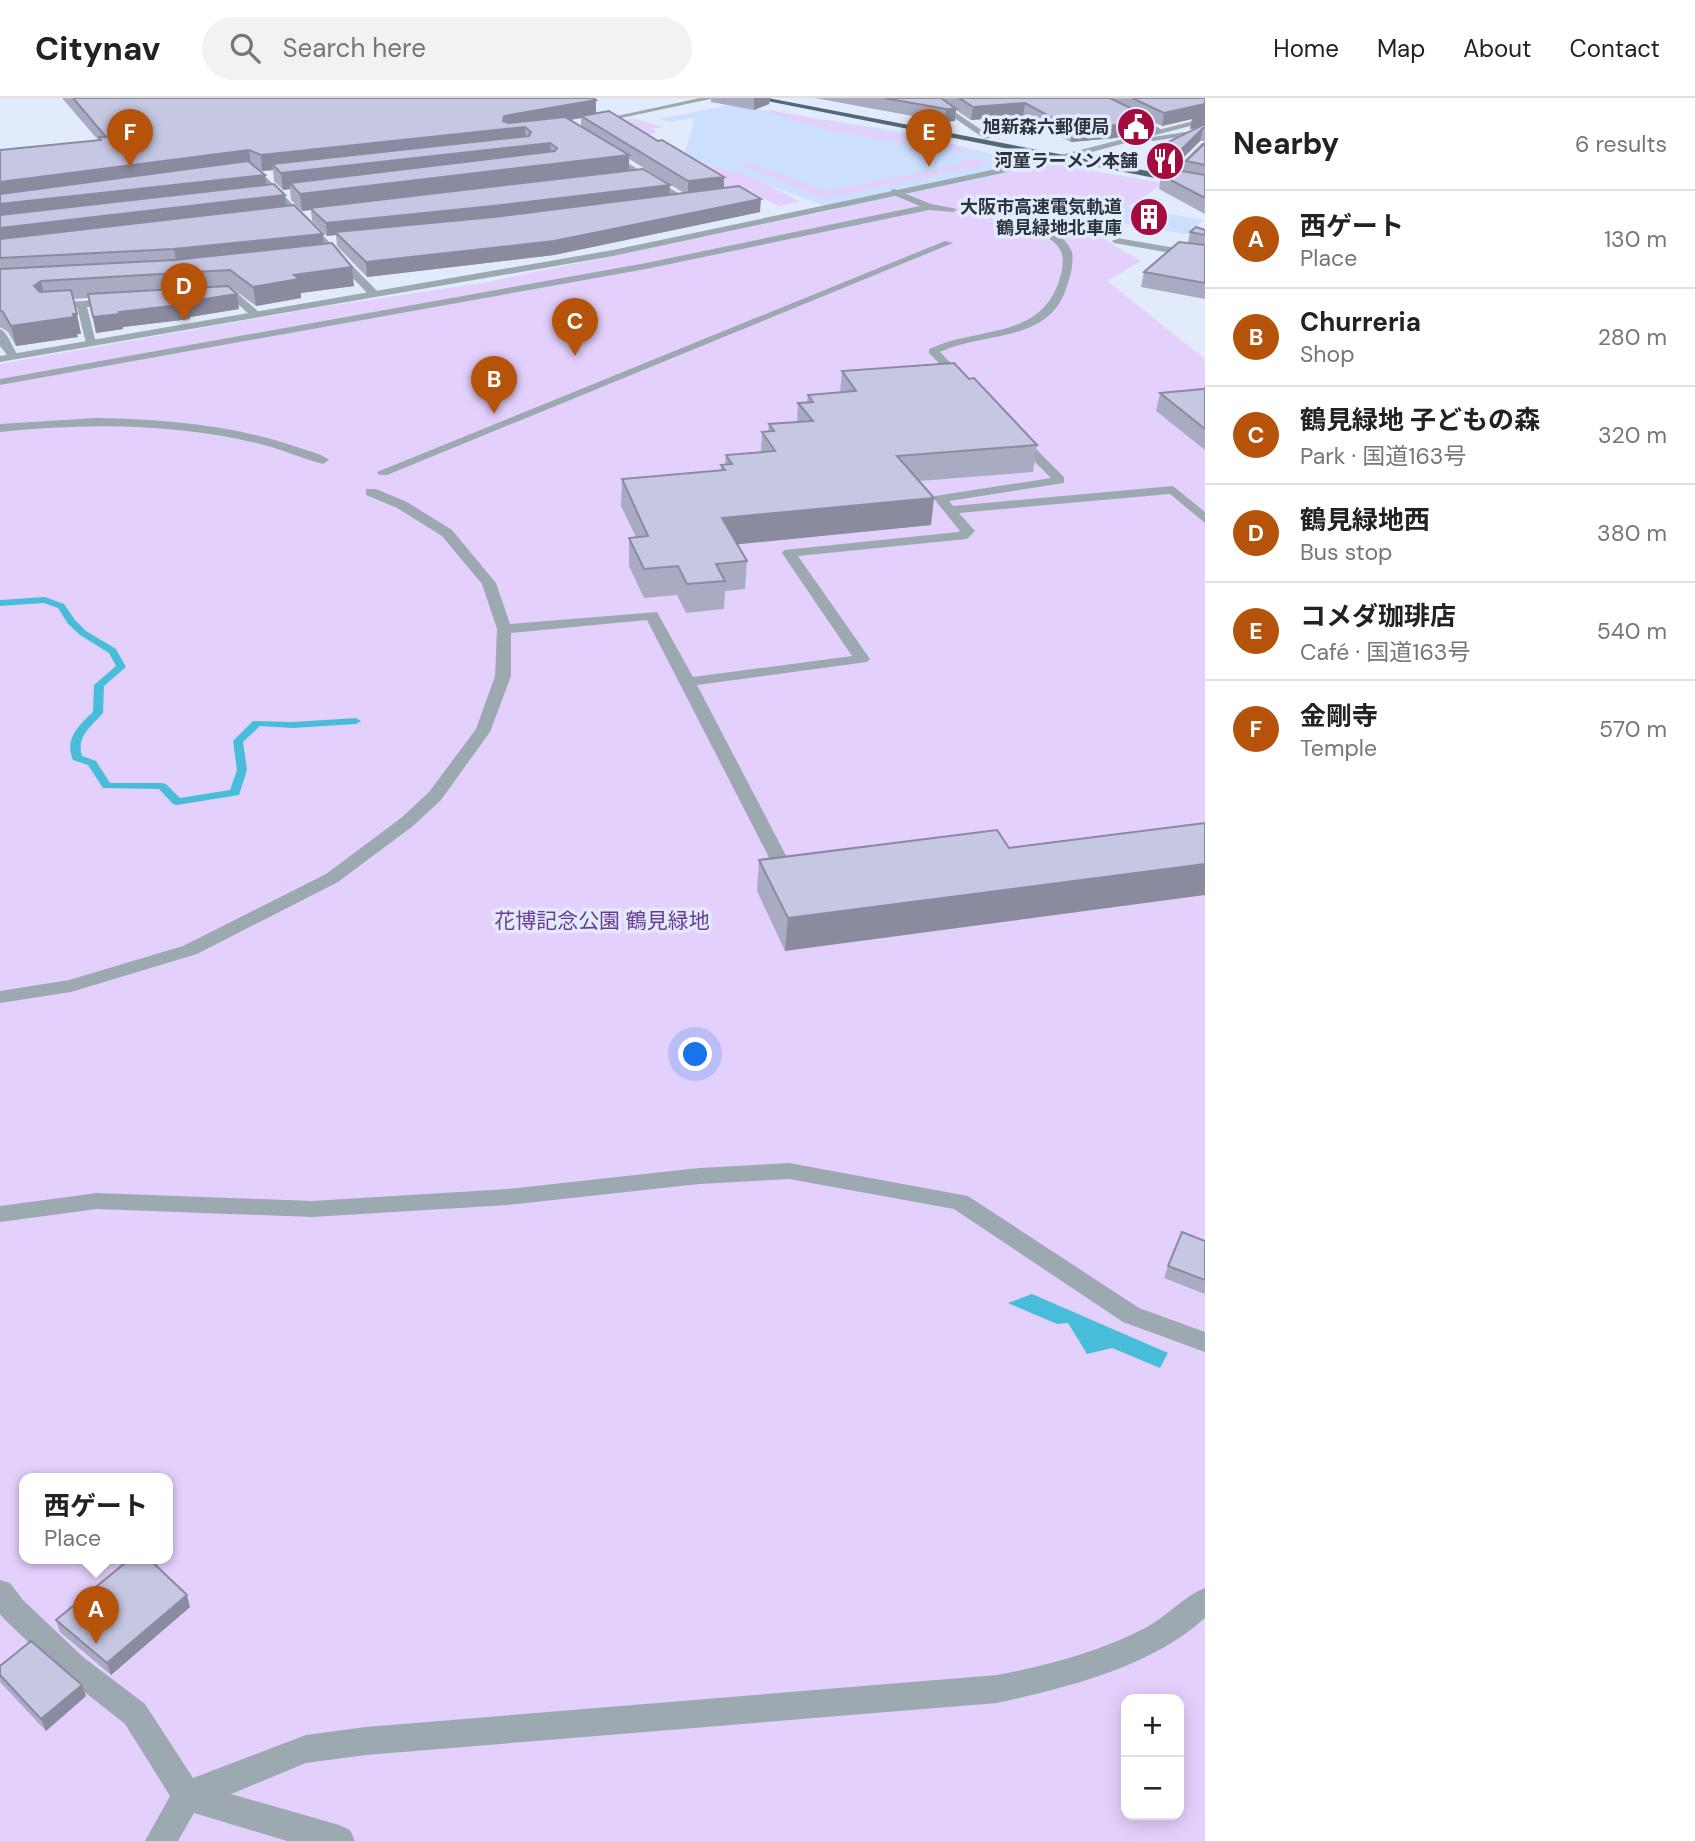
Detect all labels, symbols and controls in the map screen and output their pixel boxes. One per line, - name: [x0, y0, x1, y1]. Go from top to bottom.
- search box: [202, 17, 692, 80]
- text: Citynav: [35, 27, 160, 70]
- icon: search: [226, 29, 264, 67]
- text: Search here: [282, 31, 426, 65]
- text: Home: [1273, 33, 1339, 64]
- text: Map: [1377, 33, 1425, 64]
- text: About: [1463, 33, 1532, 64]
- text: Contact: [1570, 33, 1660, 64]
- public building icon: 旭新森六郵便局: [1115, 106, 1157, 148]
- pin: F: [107, 109, 153, 167]
- pin: E: [906, 109, 952, 167]
- place label: 旭新森六郵便局: [983, 115, 1109, 139]
- text: Nearby: [1233, 124, 1339, 163]
- text: 6 results: [1575, 129, 1667, 159]
- restaurant icon: 河童ラーメン本舗: [1144, 140, 1186, 182]
- place label: 河童ラーメン本舗: [995, 149, 1138, 173]
- place label: 大阪市高速電気軌道 鶴見緑地北車庫: [960, 195, 1122, 240]
- building icon: 大阪市高速電気軌道 鶴見緑地北車庫: [1128, 196, 1170, 238]
- text: 西ゲート: [1300, 209, 1404, 243]
- text: A: [1248, 224, 1264, 254]
- text: 130 m: [1604, 224, 1667, 254]
- text: Place: [1300, 243, 1357, 273]
- pin: D: [161, 263, 207, 321]
- pin: C: [552, 298, 598, 356]
- text: Churreria: [1300, 305, 1421, 339]
- text: B: [1249, 322, 1263, 352]
- text: 280 m: [1598, 322, 1667, 352]
- text: Shop: [1300, 339, 1355, 369]
- pin: B: [471, 356, 517, 414]
- text: 鶴見緑地 子どもの森: [1300, 403, 1540, 437]
- text: C: [1248, 420, 1264, 450]
- text: 320 m: [1598, 420, 1667, 450]
- text: Park · 国道163号: [1300, 441, 1466, 471]
- text: 鶴見緑地西: [1300, 503, 1430, 537]
- text: D: [1248, 518, 1264, 548]
- text: 380 m: [1597, 518, 1667, 548]
- text: Bus stop: [1300, 537, 1392, 567]
- text: コメダ珈琲店: [1300, 599, 1456, 633]
- text: E: [1249, 616, 1263, 646]
- text: 540 m: [1597, 616, 1667, 646]
- text: Café · 国道163号: [1300, 637, 1470, 667]
- text: 金剛寺: [1300, 699, 1378, 733]
- text: F: [1250, 714, 1262, 744]
- text: 570 m: [1599, 714, 1667, 744]
- text: Temple: [1300, 733, 1377, 763]
- park label: 花博記念公園 鶴見緑地: [494, 907, 710, 935]
- your location: [678, 1037, 712, 1071]
- popup: [19, 1473, 173, 1564]
- text: 西ゲート: [44, 1489, 148, 1523]
- text: Place: [44, 1523, 101, 1553]
- pin: A: [73, 1586, 119, 1644]
- map controls: [1121, 1694, 1184, 1820]
- button: +: [1121, 1694, 1184, 1757]
- button: −: [1121, 1757, 1184, 1820]

